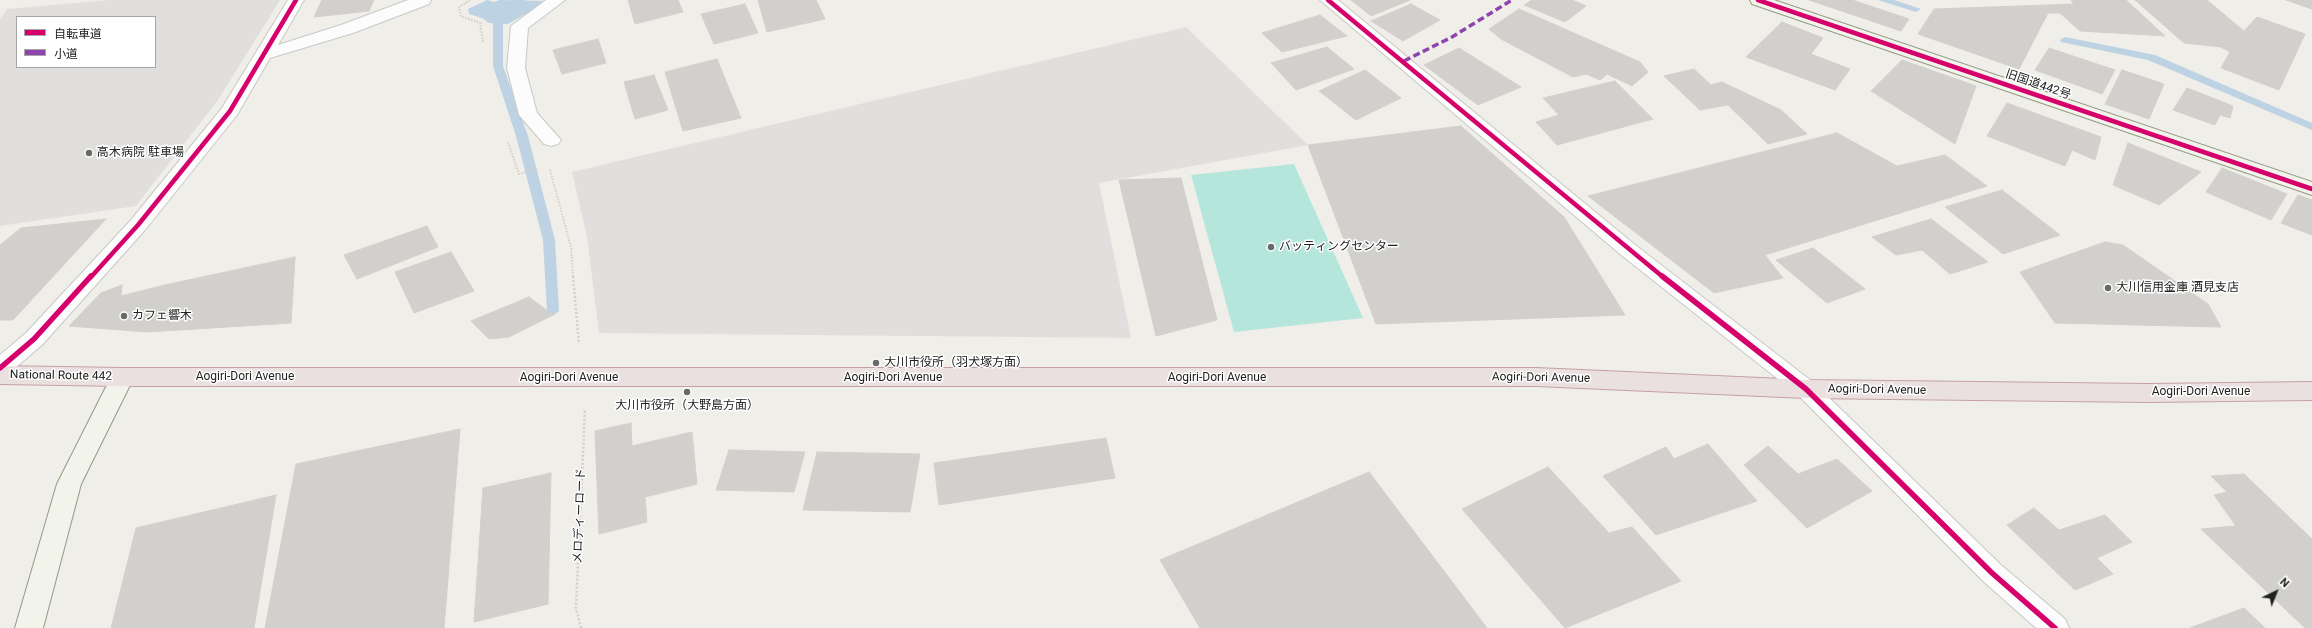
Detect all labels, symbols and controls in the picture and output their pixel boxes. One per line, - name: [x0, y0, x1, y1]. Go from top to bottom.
- legend: [16, 16, 156, 68]
- text: 自転車道: [54, 27, 102, 41]
- text: 小道: [54, 47, 78, 61]
- street label: 旧国道442号: [2003, 67, 2073, 103]
- place label: 高木病院 駐車場: [97, 146, 184, 160]
- marker: 高木病院 駐車場: [84, 148, 94, 158]
- place label: バッティングセンター: [1279, 240, 1399, 254]
- marker: バッティングセンター: [1266, 242, 1276, 252]
- place label: 大川信用金庫 酒見支店: [2116, 281, 2239, 295]
- marker: 大川信用金庫 酒見支店: [2103, 283, 2113, 293]
- place label: カフェ響木: [132, 309, 192, 323]
- marker: カフェ響木: [119, 311, 129, 321]
- place label: 大川市役所（羽犬塚方面）: [884, 356, 1028, 370]
- marker: 大川市役所（羽犬塚方面）: [871, 358, 881, 368]
- street label: National Route 442: [10, 368, 112, 384]
- street label: Aogiri-Dori Avenue: [196, 370, 294, 384]
- street label: Aogiri-Dori Avenue: [1492, 370, 1590, 386]
- street label: Aogiri-Dori Avenue: [520, 371, 618, 385]
- street label: Aogiri-Dori Avenue: [844, 371, 942, 385]
- street label: Aogiri-Dori Avenue: [1168, 371, 1266, 385]
- street label: Aogiri-Dori Avenue: [1828, 382, 1926, 398]
- street label: Aogiri-Dori Avenue: [2152, 385, 2250, 399]
- marker: 大川市役所（大野島方面）: [682, 387, 692, 397]
- place label: 大川市役所（大野島方面）: [615, 399, 759, 413]
- street label: メロディーロード: [571, 468, 589, 564]
- north arrow: [2256, 572, 2296, 612]
- text: N: [2277, 575, 2292, 590]

